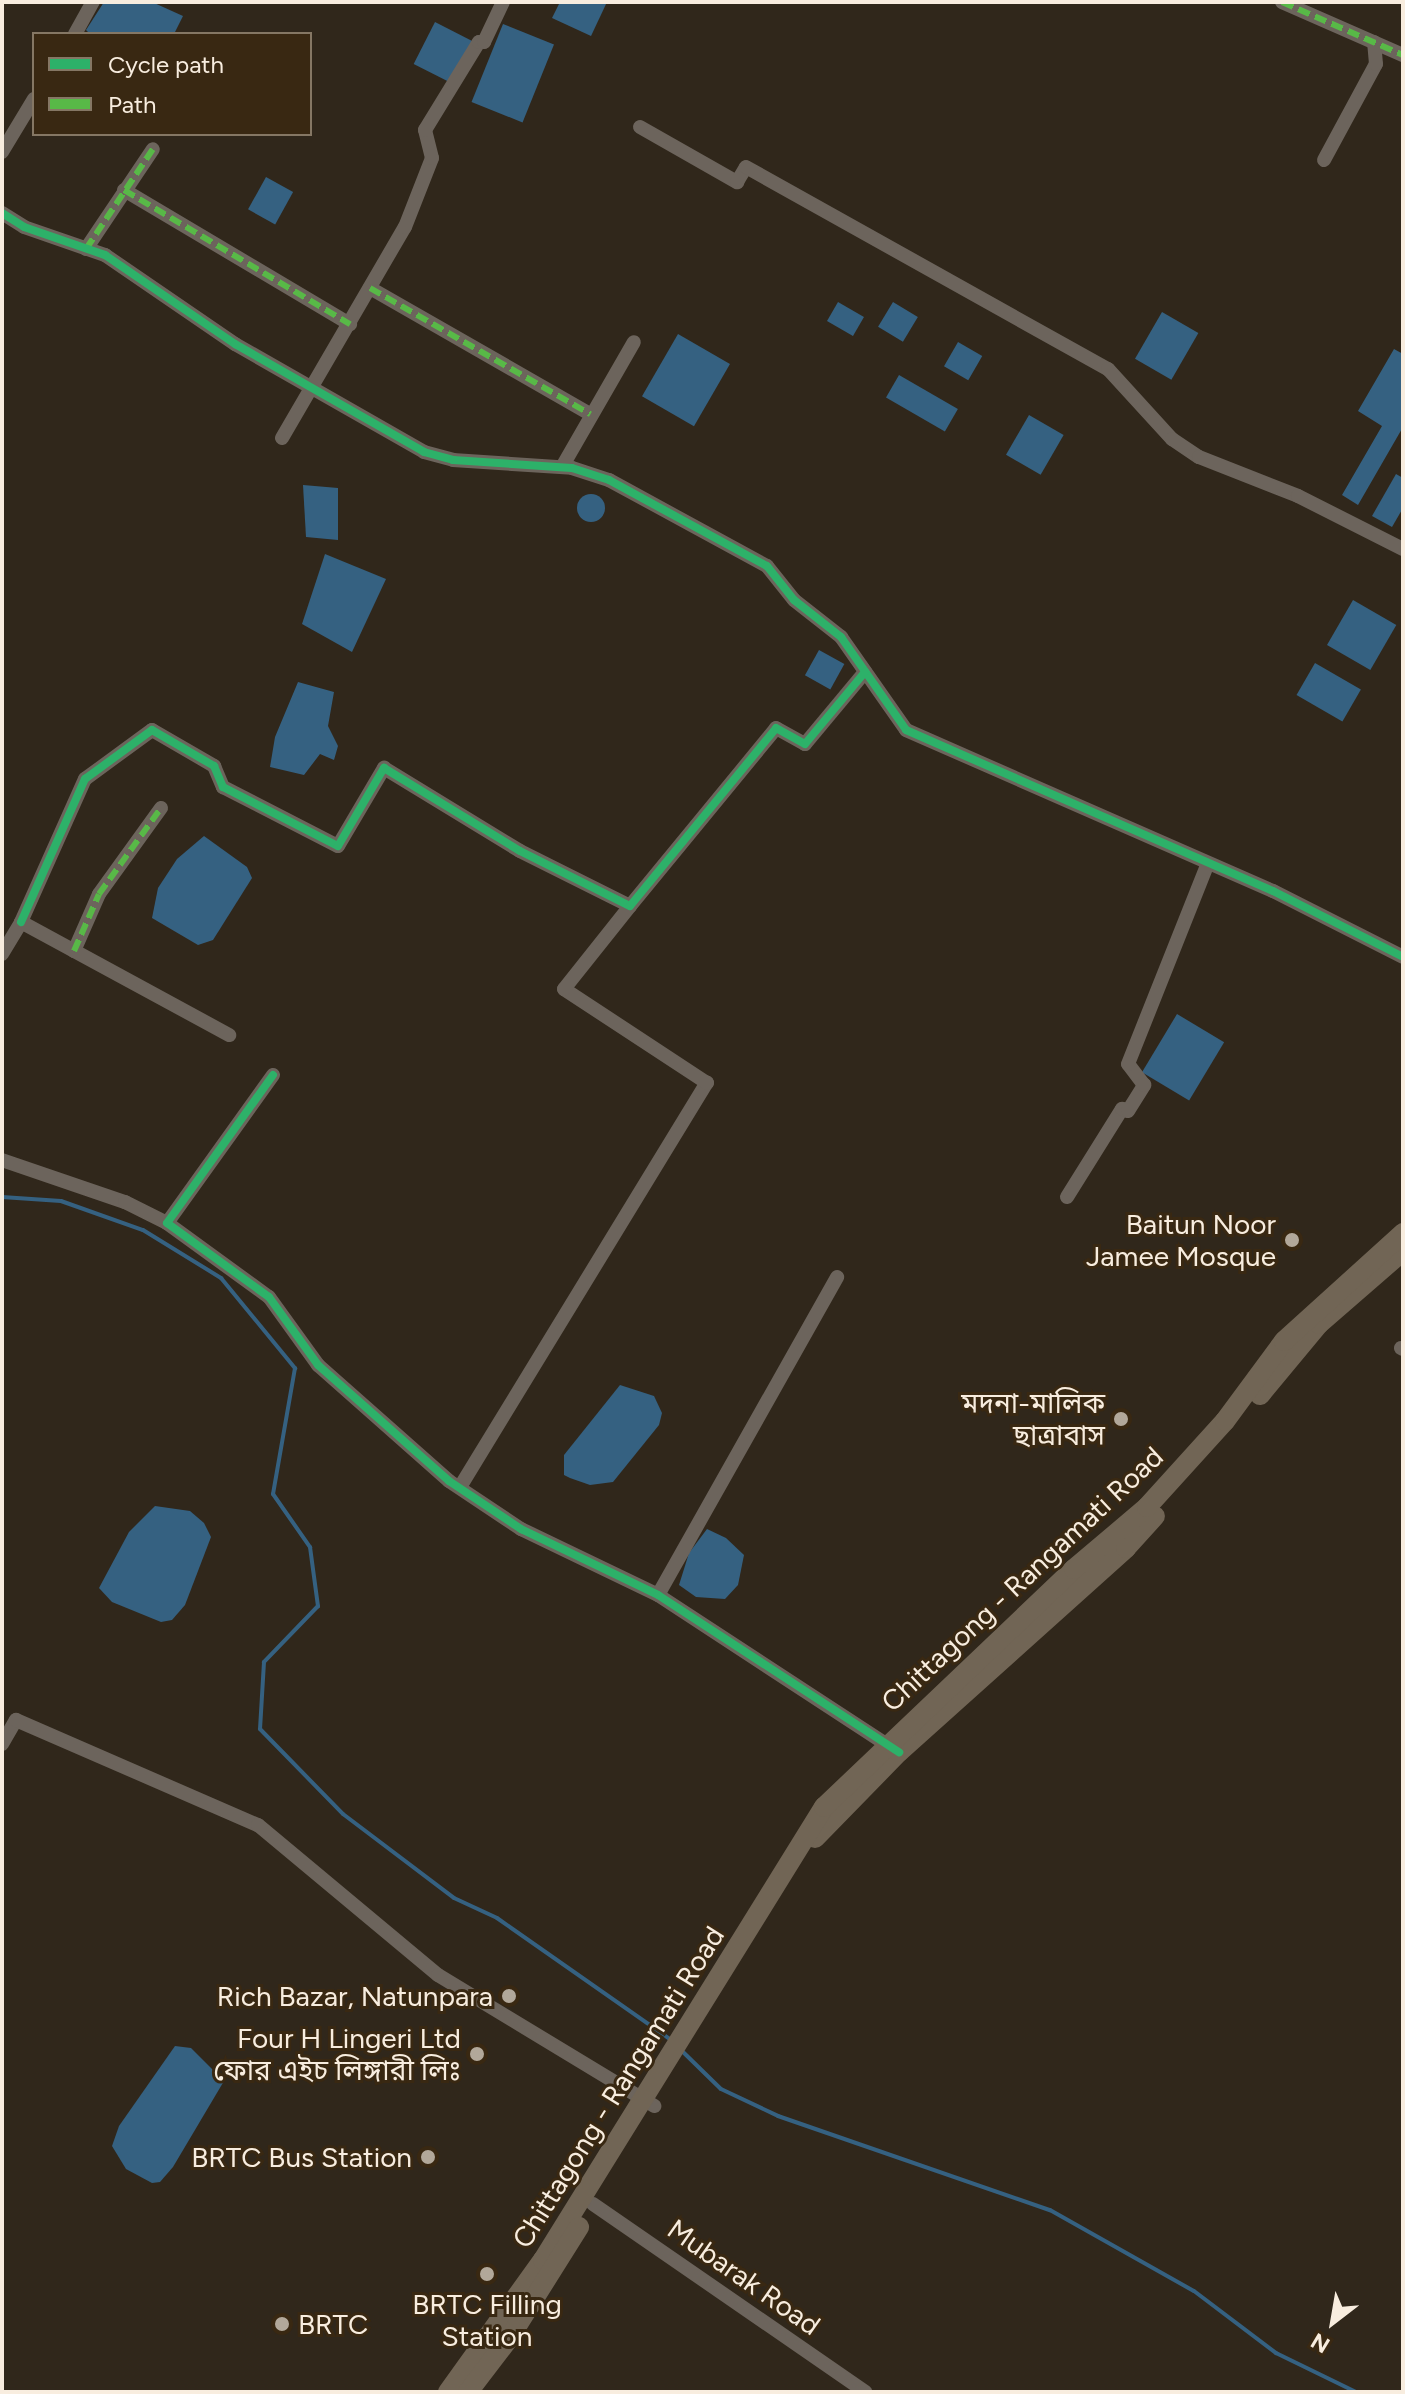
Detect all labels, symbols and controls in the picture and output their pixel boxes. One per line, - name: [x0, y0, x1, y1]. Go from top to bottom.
- legend: [32, 32, 312, 136]
- text: Cycle path: [108, 50, 224, 79]
- text: Path: [108, 90, 156, 119]
- place label: Baitun Noor Jamee Mosque: [1086, 1207, 1276, 1273]
- marker: Baitun Noor Jamee Mosque: [1283, 1231, 1301, 1249]
- place label: মদনা-মালিক ছাত্রাবাস: [961, 1386, 1105, 1452]
- marker: মদনা-মালিক ছাত্রাবাস: [1112, 1410, 1130, 1428]
- street label: Chittagong - Rangamati Road: [874, 1440, 1170, 1718]
- street label: Chittagong - Rangamati Road: [505, 1920, 731, 2254]
- place label: Rich Bazar, Natunpara: [217, 1979, 493, 2013]
- marker: Rich Bazar, Natunpara: [500, 1987, 518, 2005]
- place label: Four H Lingeri Ltd ফোর এইচ লিঙ্গারী লিঃ: [213, 2021, 461, 2087]
- marker: Four H Lingeri Ltd ফোর এইচ লিঙ্গারী লিঃ: [468, 2045, 486, 2063]
- place label: BRTC Bus Station: [191, 2140, 412, 2174]
- marker: BRTC Bus Station: [419, 2148, 437, 2166]
- street label: Mubarak Road: [661, 2212, 827, 2342]
- marker: BRTC Filling Station: [478, 2265, 496, 2283]
- north arrow: [1293, 2282, 1373, 2362]
- place label: BRTC Filling Station: [412, 2287, 562, 2353]
- place label: BRTC: [298, 2307, 368, 2341]
- marker: BRTC: [273, 2315, 291, 2333]
- text: N: [1306, 2327, 1335, 2359]

